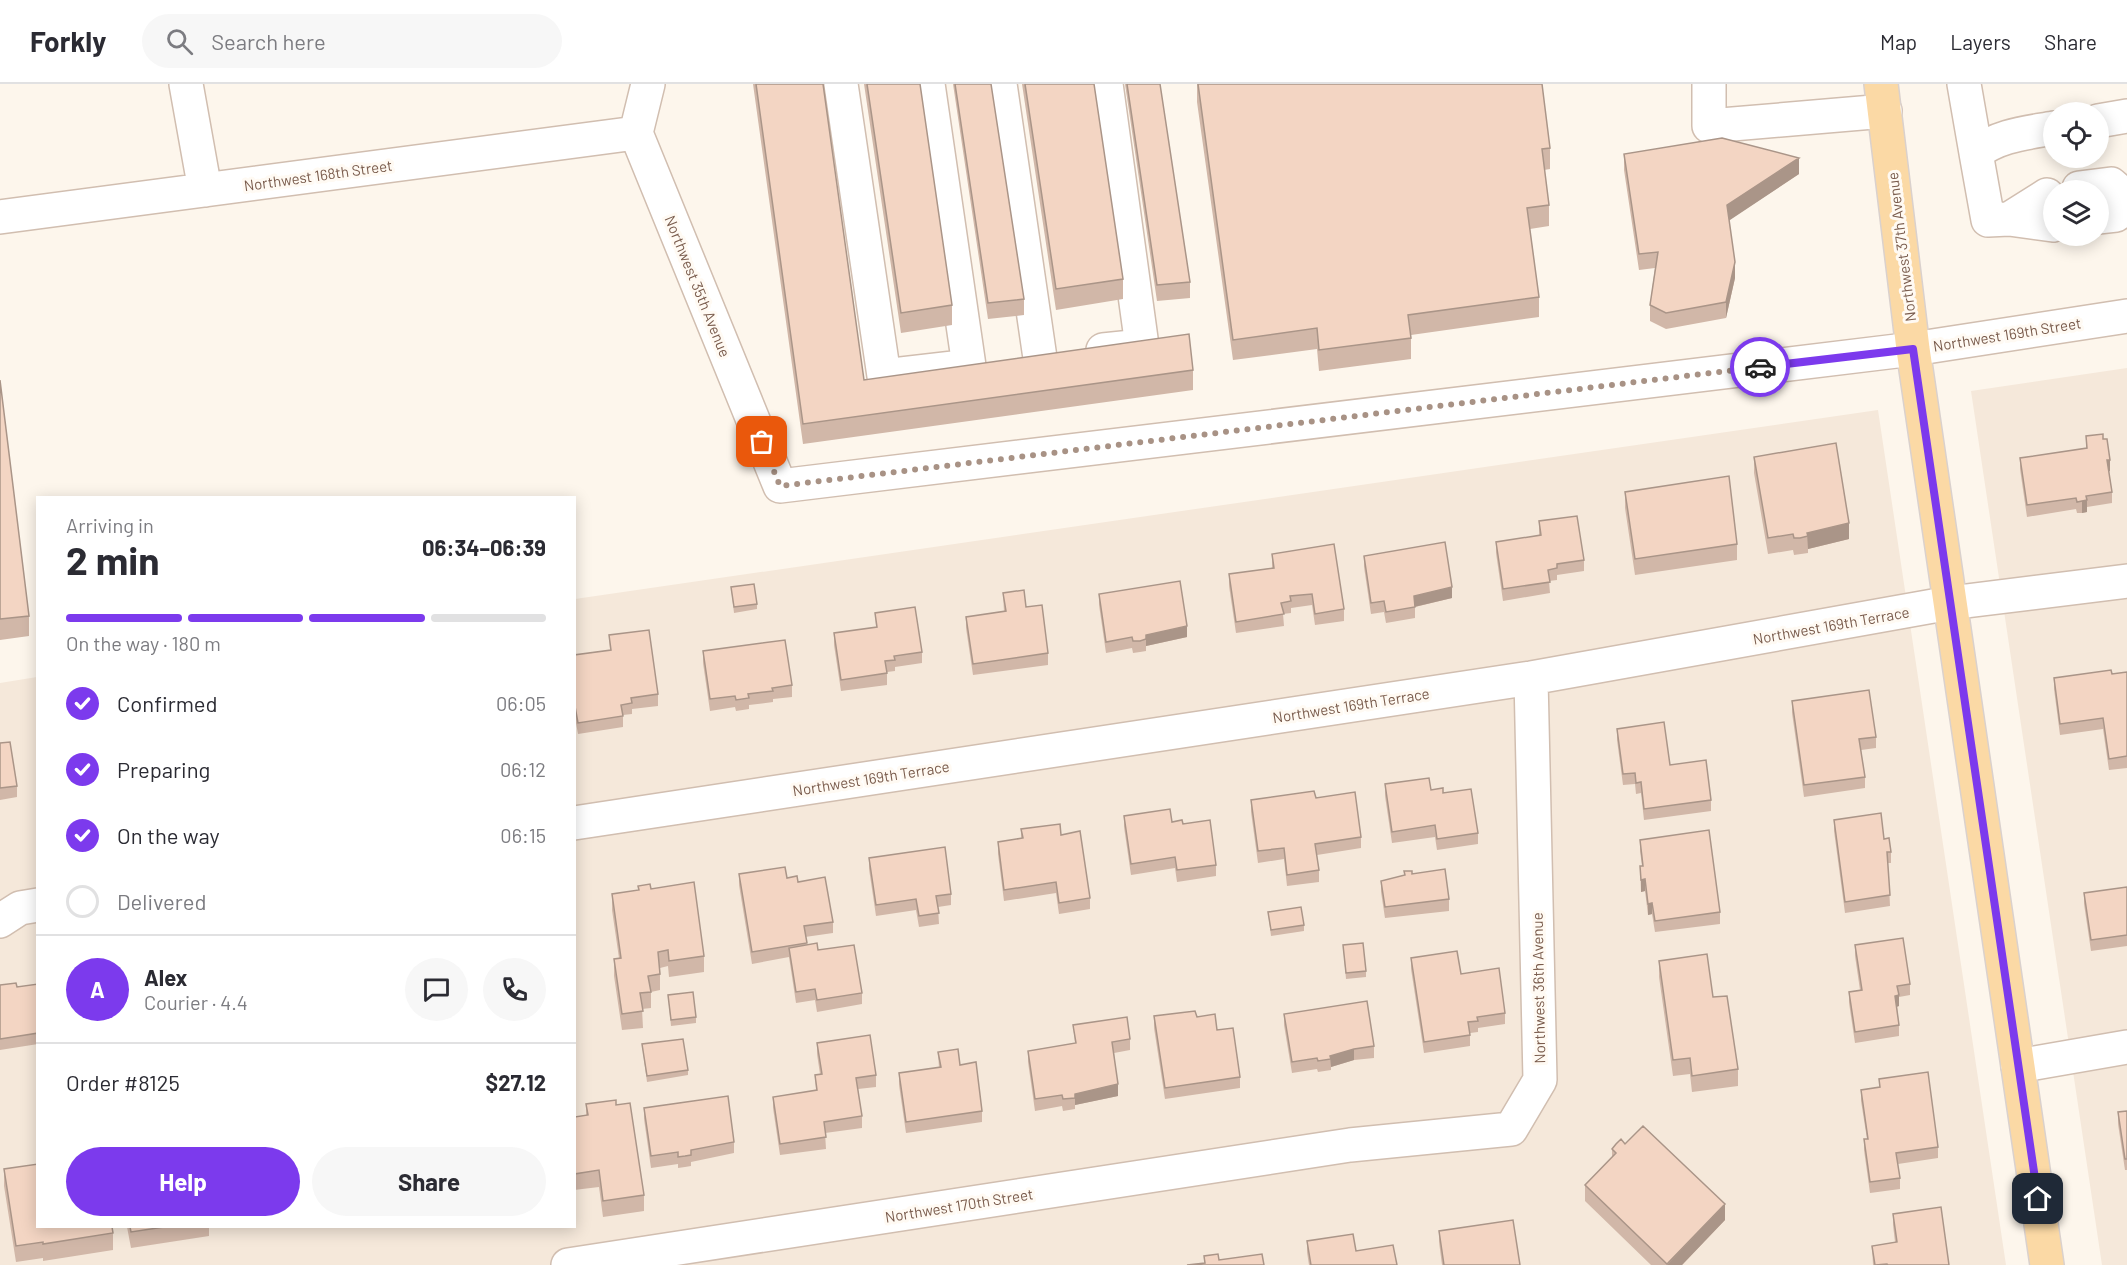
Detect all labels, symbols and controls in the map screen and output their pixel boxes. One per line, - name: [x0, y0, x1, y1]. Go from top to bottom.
- search box: [142, 14, 562, 68]
- text: Forkly: [30, 24, 106, 58]
- icon: search: [163, 25, 196, 58]
- text: Search here: [211, 28, 326, 54]
- text: Map: [1880, 29, 1917, 54]
- text: Layers: [1950, 29, 2011, 54]
- text: Share: [2044, 29, 2097, 54]
- map controls: [2043, 102, 2109, 246]
- button: locate: [2043, 102, 2109, 168]
- street label: Northwest 168th Street: [243, 156, 393, 194]
- street label: Northwest 37th Avenue: [1883, 171, 1919, 323]
- button: layers: [2043, 180, 2109, 246]
- street label: Northwest 35th Avenue: [661, 213, 735, 359]
- street label: Northwest 169th Street: [1932, 313, 2082, 355]
- courier: [1730, 337, 1790, 397]
- icon: car: [1744, 351, 1777, 384]
- pin: [736, 416, 787, 467]
- icon: bag: [745, 425, 778, 458]
- text: Arriving in: [66, 513, 154, 537]
- text: 06:34–06:39: [422, 534, 546, 560]
- text: 2 min: [66, 536, 159, 583]
- street label: Northwest 169th Terrace: [1751, 602, 1911, 648]
- text: On the way · 180 m: [66, 631, 221, 655]
- street label: Northwest 169th Terrace: [1271, 684, 1431, 726]
- icon: check: [66, 687, 99, 720]
- text: Confirmed: [117, 690, 217, 716]
- text: 06:05: [496, 691, 546, 715]
- icon: check: [66, 753, 99, 786]
- text: Preparing: [117, 756, 210, 782]
- text: 06:12: [500, 757, 546, 781]
- street label: Northwest 169th Terrace: [791, 757, 951, 799]
- icon: check: [66, 819, 99, 852]
- text: On the way: [117, 822, 220, 848]
- text: 06:15: [500, 823, 546, 847]
- text: Delivered: [117, 888, 206, 914]
- street label: Northwest 36th Avenue: [1528, 912, 1548, 1064]
- button: chat: [405, 958, 468, 1021]
- button: phone: [483, 958, 546, 1021]
- text: Alex: [144, 964, 187, 990]
- text: A: [90, 976, 105, 1002]
- text: Courier · 4.4: [144, 990, 248, 1014]
- text: Order #8125: [66, 1069, 180, 1095]
- text: $27.12: [486, 1069, 546, 1095]
- button: Help: [66, 1147, 300, 1216]
- button: Share: [312, 1147, 546, 1216]
- pin: [2012, 1173, 2063, 1224]
- icon: home: [2021, 1182, 2054, 1215]
- street label: Northwest 170th Street: [884, 1184, 1034, 1226]

